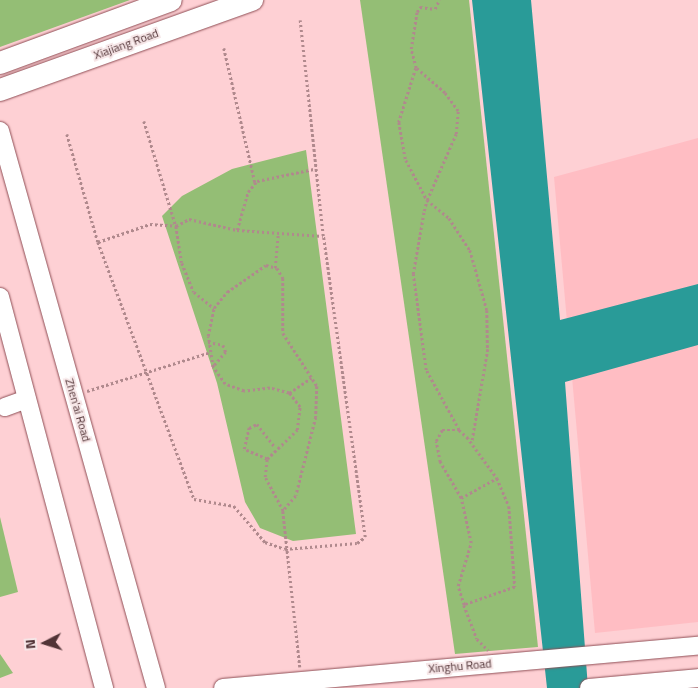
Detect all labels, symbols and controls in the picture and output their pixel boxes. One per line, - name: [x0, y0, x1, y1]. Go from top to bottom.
- street label: Xiajiang Road: [92, 26, 160, 62]
- street label: Zhen'ai Road: [62, 377, 94, 443]
- north arrow: [20, 618, 70, 668]
- text: N: [19, 639, 40, 650]
- street label: Xinghu Road: [428, 656, 492, 676]

